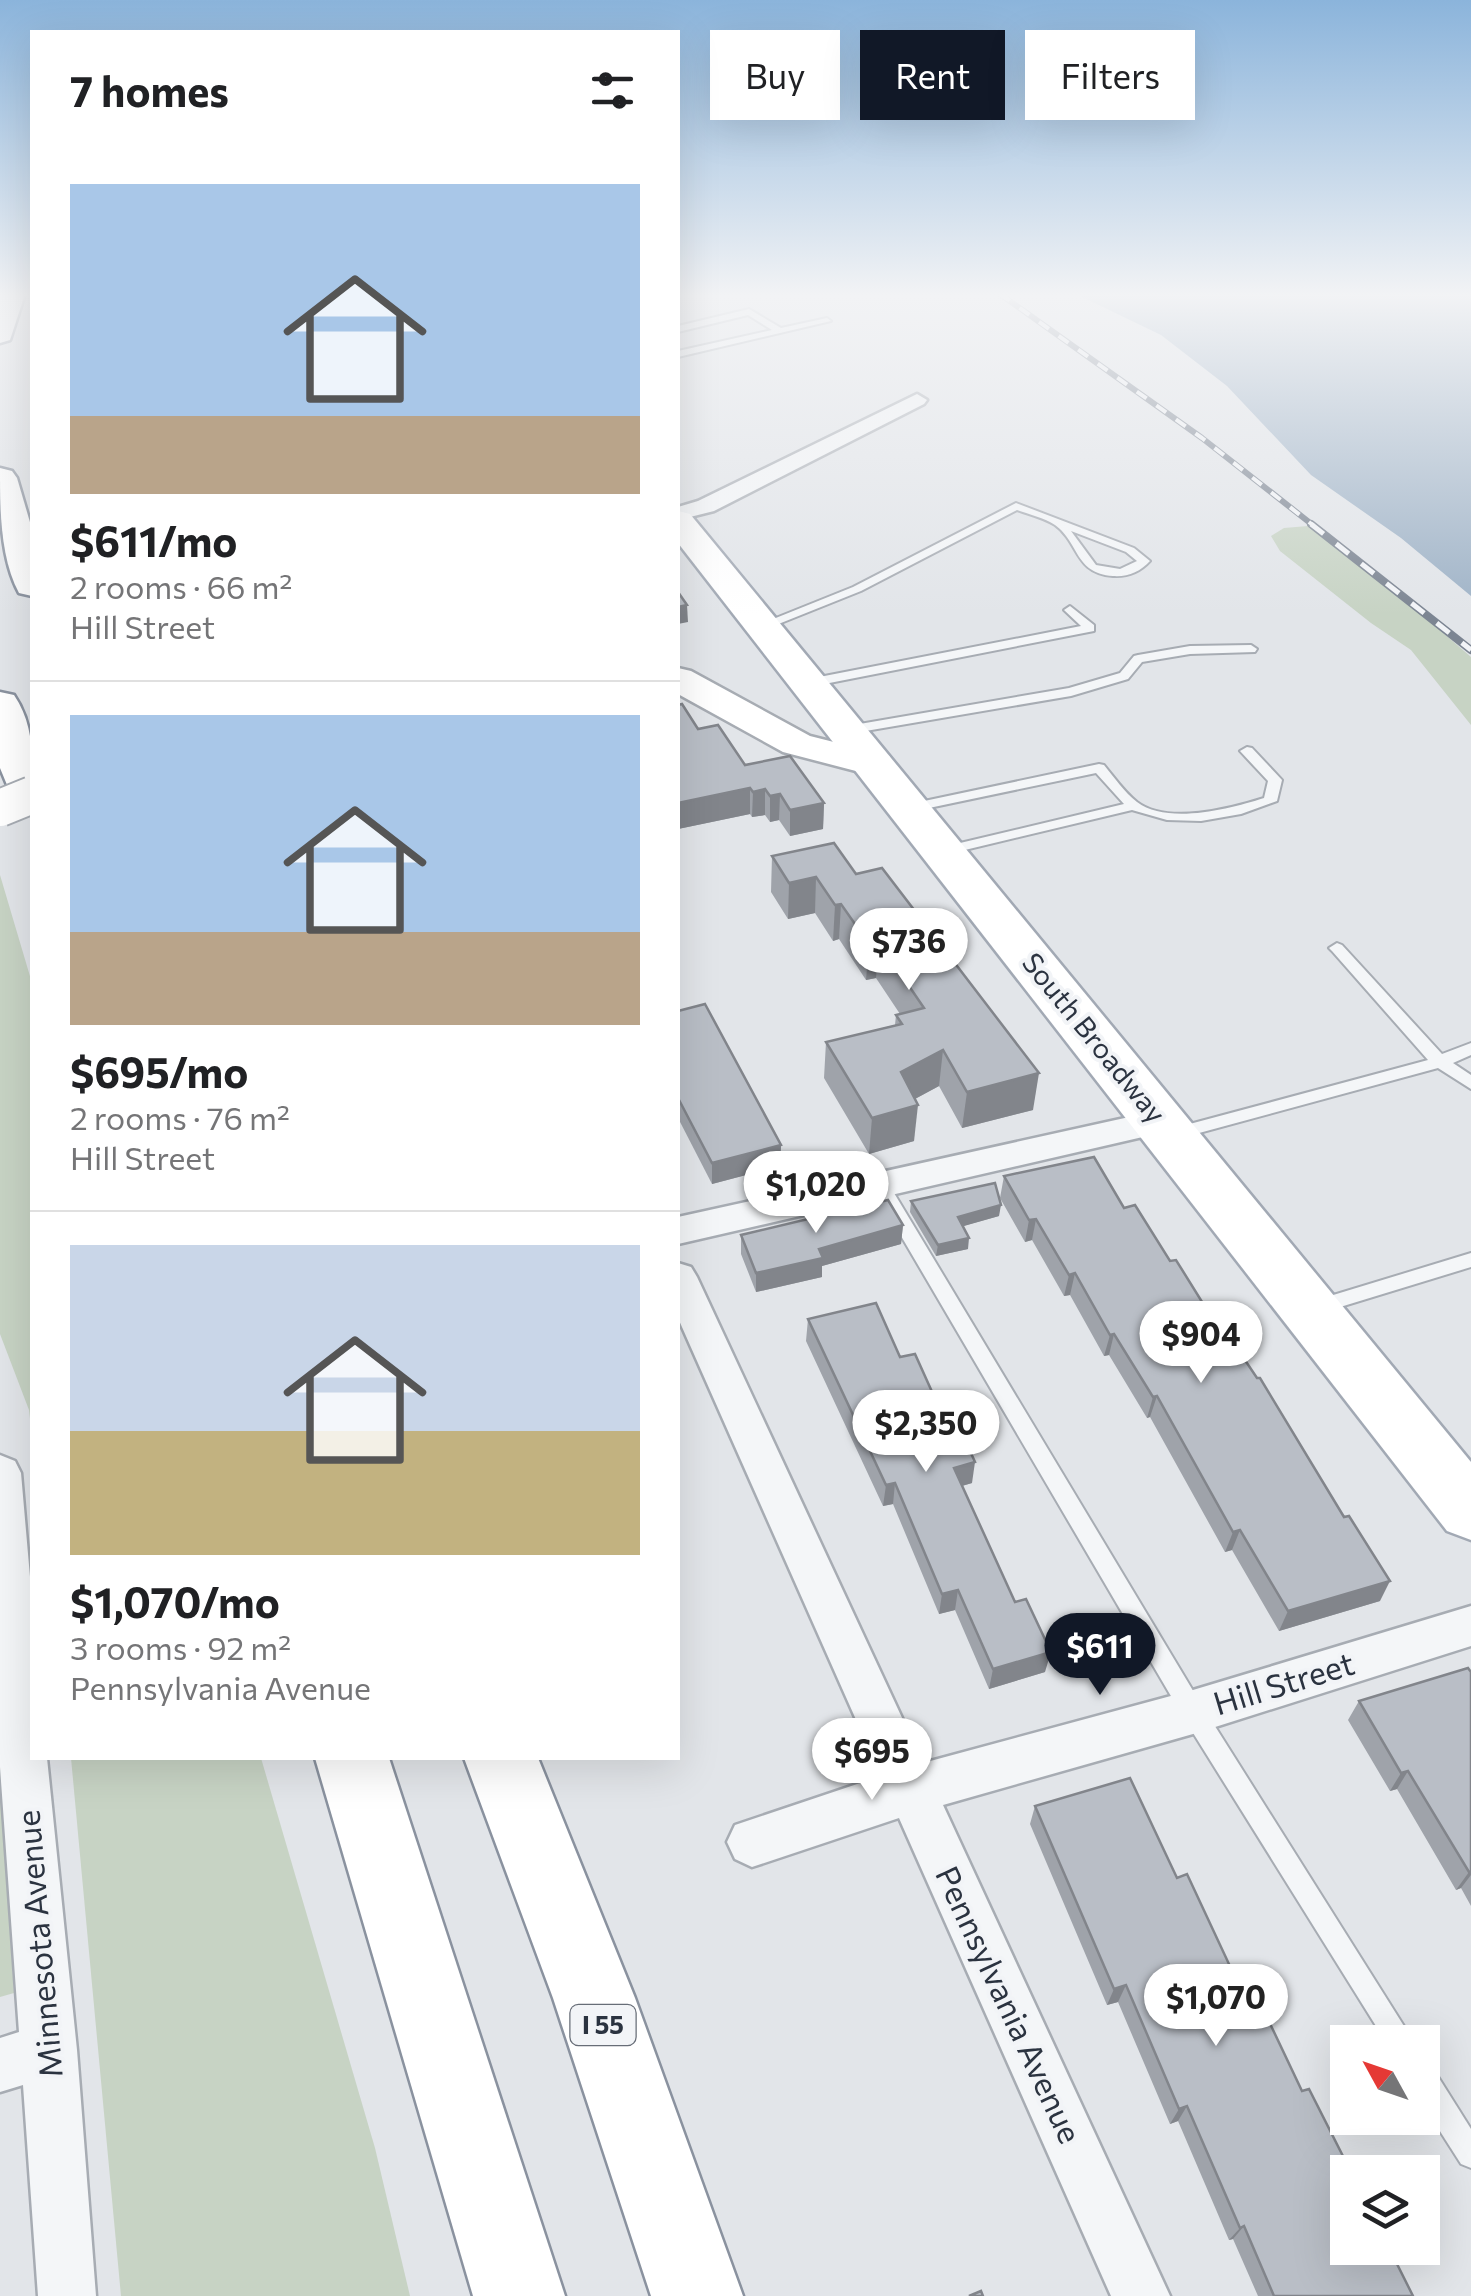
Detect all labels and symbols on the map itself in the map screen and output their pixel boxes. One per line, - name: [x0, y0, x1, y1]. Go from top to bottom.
- pin: $736: [850, 908, 968, 993]
- street label: South Broadway: [1016, 945, 1174, 1129]
- pin: $1,020: [735, 1151, 897, 1236]
- pin: $904: [1142, 1301, 1260, 1386]
- pin: $2,350: [845, 1390, 1007, 1475]
- pin: $611: [1041, 1613, 1159, 1698]
- street label: Hill Street: [1208, 1642, 1359, 1722]
- pin: $695: [813, 1718, 931, 1803]
- street label: Minnesota Avenue: [6, 1809, 70, 2080]
- street label: Pennsylvania Avenue: [928, 1859, 1092, 2149]
- pin: $1,070: [1135, 1964, 1297, 2049]
- road number: I 55: [570, 2005, 636, 2045]
- north arrow: [1330, 2025, 1440, 2135]

